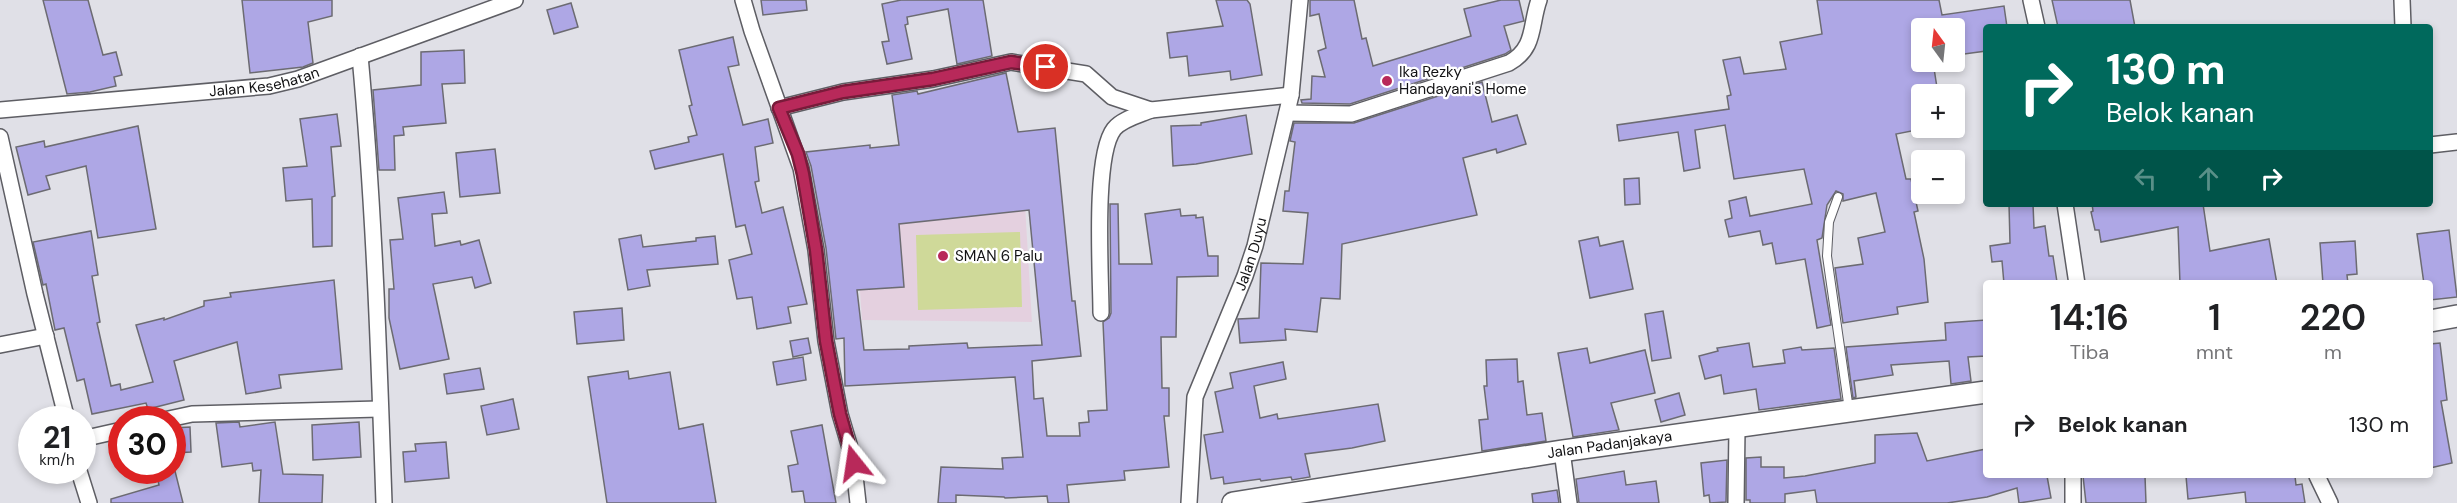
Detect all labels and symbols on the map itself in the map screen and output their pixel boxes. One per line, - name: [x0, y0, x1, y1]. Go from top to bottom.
- north arrow: [1911, 18, 1965, 72]
- pin: [1020, 41, 1071, 92]
- street label: Jalan Kesehatan: [208, 62, 322, 101]
- place label: Ika Rezky Handayani's Home: [1399, 62, 1526, 99]
- marker: Ika Rezky Handayani's Home: [1380, 74, 1394, 88]
- street label: Jalan Duyu: [1230, 215, 1271, 294]
- place label: SMAN 6 Palu: [955, 246, 1043, 266]
- marker: SMAN 6 Palu: [936, 249, 950, 263]
- speed limit sign: 30: [108, 406, 186, 484]
- street label: Jalan Padanjakaya: [1546, 426, 1673, 463]
- position arrow: [822, 431, 886, 495]

